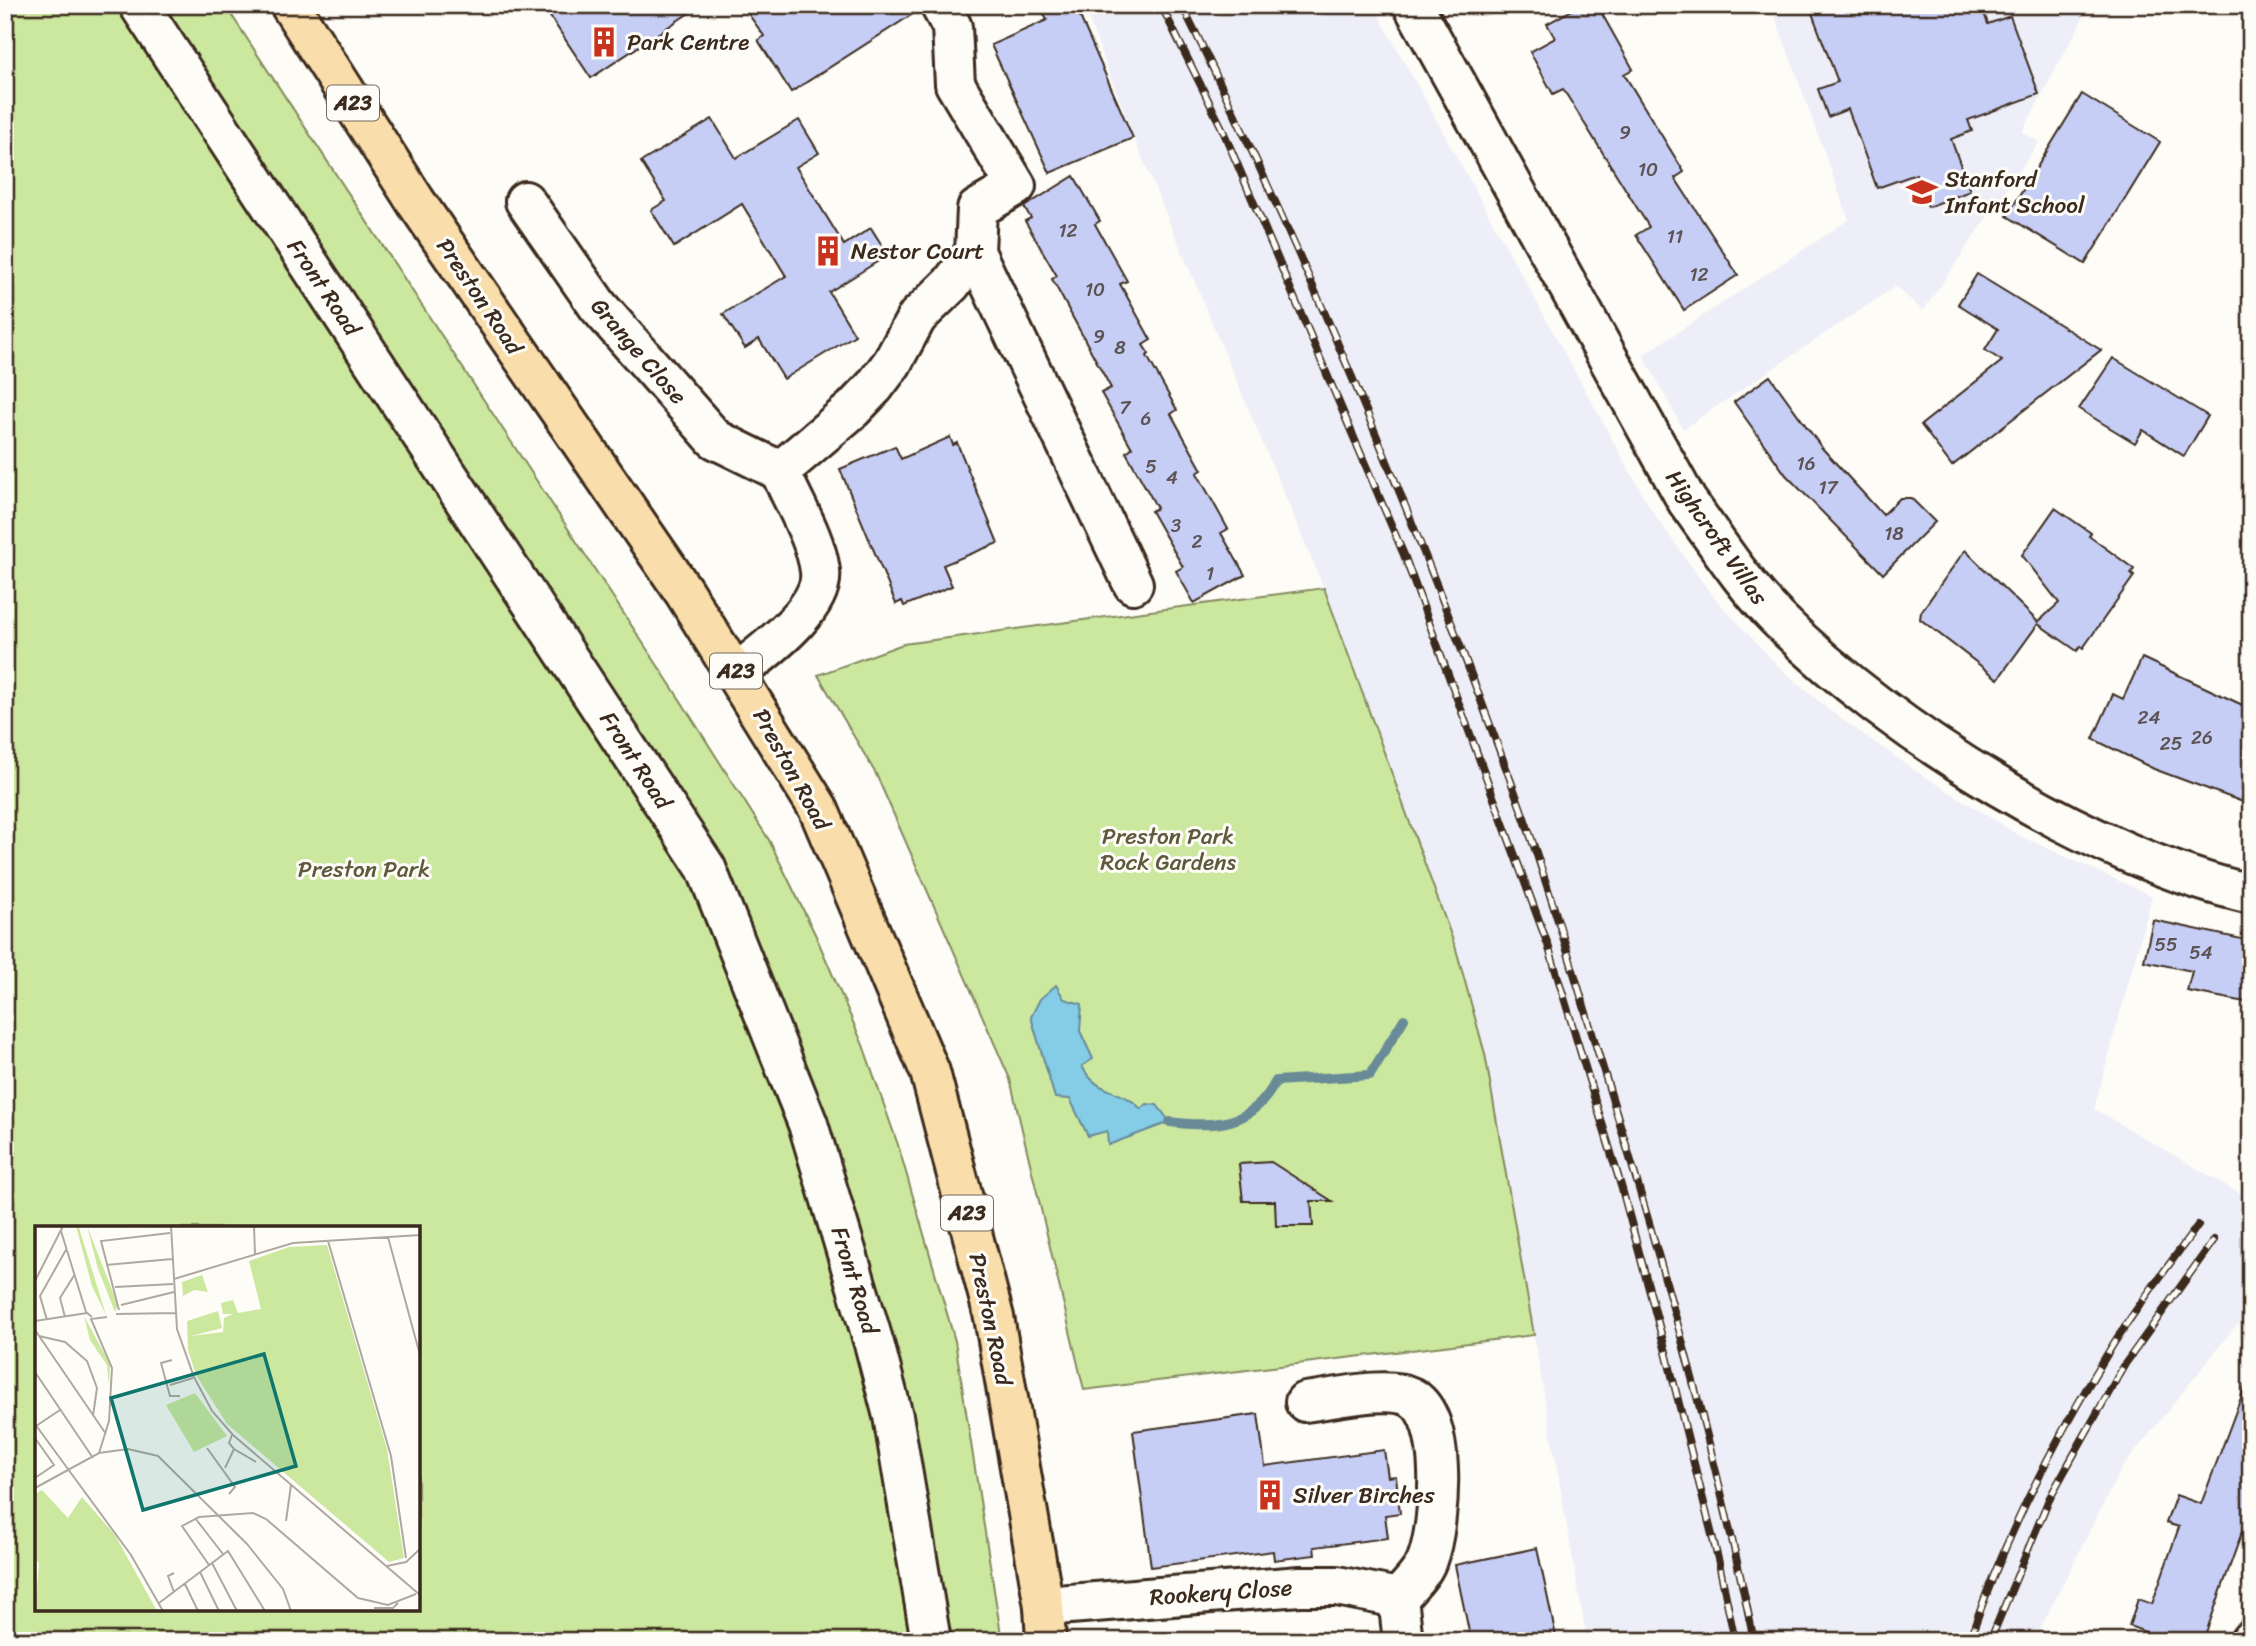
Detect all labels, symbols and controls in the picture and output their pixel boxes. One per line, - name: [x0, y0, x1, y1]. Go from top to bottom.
- place label: Park Centre: [627, 22, 749, 63]
- building icon: Park Centre: [587, 25, 621, 59]
- road number: A23: [327, 86, 379, 120]
- house number: 9: [1619, 116, 1631, 149]
- house number: 10: [1638, 153, 1658, 186]
- place label: Stanford Infant School: [1944, 159, 2085, 226]
- school or university icon: Stanford Infant School: [1905, 175, 1939, 209]
- house number: 12: [1058, 214, 1078, 247]
- house number: 11: [1667, 220, 1683, 253]
- street label: Preston Road: [425, 229, 535, 365]
- street label: Front Road: [276, 230, 373, 346]
- place label: Nestor Court: [851, 231, 984, 272]
- building icon: Nestor Court: [811, 234, 845, 268]
- house number: 12: [1689, 258, 1709, 291]
- house number: 10: [1085, 273, 1105, 306]
- street label: Grange Close: [580, 288, 697, 415]
- house number: 9: [1093, 320, 1105, 353]
- house number: 8: [1114, 331, 1126, 364]
- house number: 7: [1120, 391, 1132, 424]
- house number: 6: [1141, 402, 1151, 435]
- house number: 16: [1797, 447, 1815, 480]
- house number: 5: [1145, 450, 1157, 483]
- house number: 4: [1166, 461, 1178, 494]
- street label: Highcroft Villas: [1654, 461, 1779, 614]
- house number: 17: [1818, 471, 1839, 504]
- house number: 3: [1171, 509, 1182, 542]
- house number: 18: [1884, 517, 1904, 550]
- house number: 2: [1192, 525, 1203, 558]
- house number: 1: [1206, 557, 1214, 590]
- road number: A23: [710, 654, 762, 688]
- street label: Preston Road: [741, 701, 843, 839]
- house number: 24: [2138, 701, 2161, 734]
- street label: Front Road: [588, 703, 684, 819]
- house number: 26: [2191, 721, 2213, 754]
- house number: 25: [2160, 727, 2183, 760]
- park label: Preston Park Rock Gardens: [1100, 816, 1236, 883]
- park label: Preston Park: [298, 849, 430, 890]
- house number: 55: [2154, 928, 2178, 961]
- house number: 54: [2189, 936, 2213, 969]
- road number: A23: [941, 1196, 993, 1230]
- street label: Front Road: [819, 1221, 891, 1341]
- inset map: [35, 1226, 420, 1611]
- street label: Preston Road: [957, 1249, 1025, 1391]
- place label: Silver Birches: [1293, 1475, 1435, 1516]
- building icon: Silver Birches: [1253, 1478, 1287, 1512]
- street label: Rookery Close: [1148, 1567, 1294, 1618]

